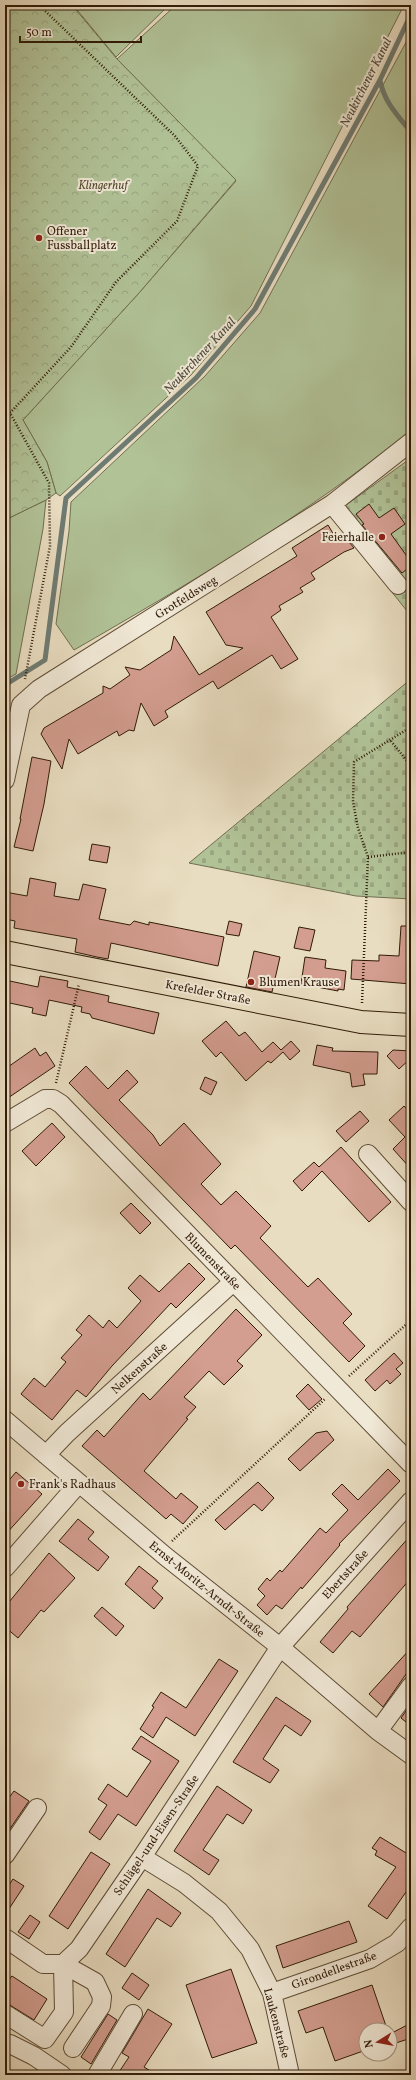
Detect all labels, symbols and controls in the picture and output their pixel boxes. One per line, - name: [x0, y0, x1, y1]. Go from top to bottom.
- scale bar: [20, 18, 141, 44]
- text: 50 m: [26, 25, 52, 41]
- water label: Neukirchener Kanal: [336, 34, 397, 131]
- park label: Klingerhuf: [78, 178, 130, 194]
- place label: Offener Fussballplatz: [47, 224, 117, 254]
- marker: Offener Fussballplatz: [34, 233, 44, 243]
- water label: Neukirchener Kanal: [160, 314, 241, 398]
- place label: Feierhalle: [322, 530, 374, 546]
- marker: Feierhalle: [377, 532, 387, 542]
- street label: Grotfeldsweg: [152, 572, 221, 623]
- place label: Blumen Krause: [259, 975, 340, 991]
- street label: Krefelder Straße: [164, 977, 252, 1009]
- marker: Blumen Krause: [246, 977, 256, 987]
- street label: Blumenstraße: [181, 1229, 244, 1294]
- street label: Nelkenstraße: [108, 1339, 171, 1398]
- place label: Frank's Radhaus: [29, 1477, 116, 1493]
- marker: Frank's Radhaus: [16, 1479, 26, 1489]
- street label: Ernst-Moritz-Arndt-Straße: [145, 1538, 268, 1642]
- street label: Ebertstraße: [319, 1546, 373, 1603]
- street label: Schlägel-und-Eisen-Straße: [110, 1772, 204, 1899]
- street label: Girondellestraße: [290, 1948, 379, 1994]
- street label: Laukenstraße: [259, 1986, 293, 2060]
- north arrow: [358, 2022, 398, 2062]
- text: N: [362, 2038, 378, 2049]

